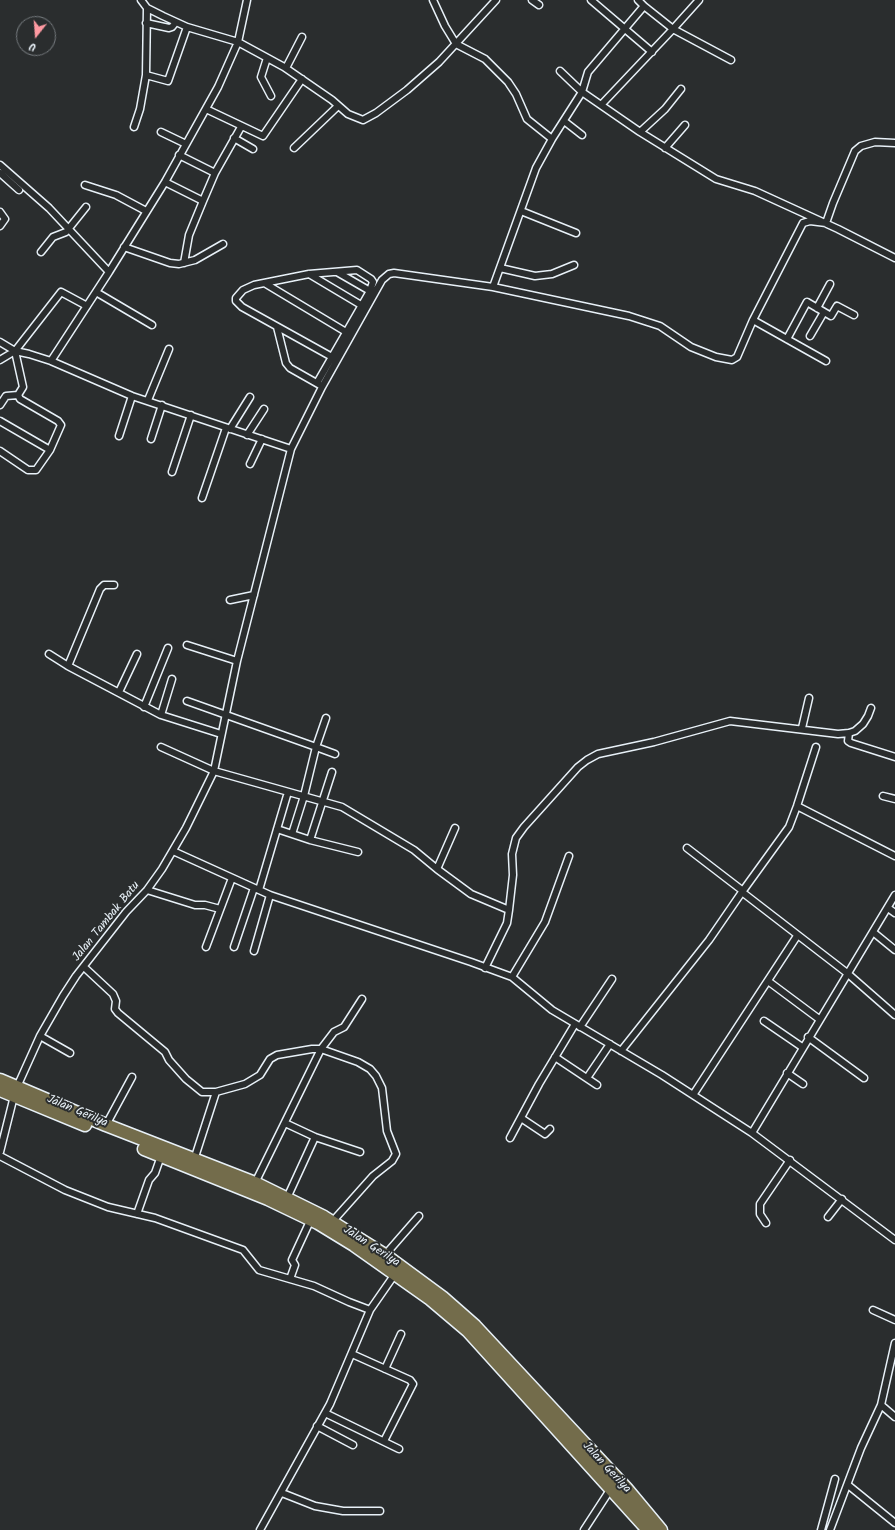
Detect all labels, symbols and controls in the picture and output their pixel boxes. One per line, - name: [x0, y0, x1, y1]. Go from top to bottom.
- north arrow: [16, 16, 56, 56]
- text: U: [27, 37, 39, 56]
- street label: Jalan Tambak Batu: [70, 879, 144, 965]
- street label: Jalan Gerilya: [44, 1093, 110, 1131]
- street label: Jalan Gerilya: [340, 1223, 402, 1271]
- street label: Jalan Gerilya: [579, 1439, 633, 1497]

